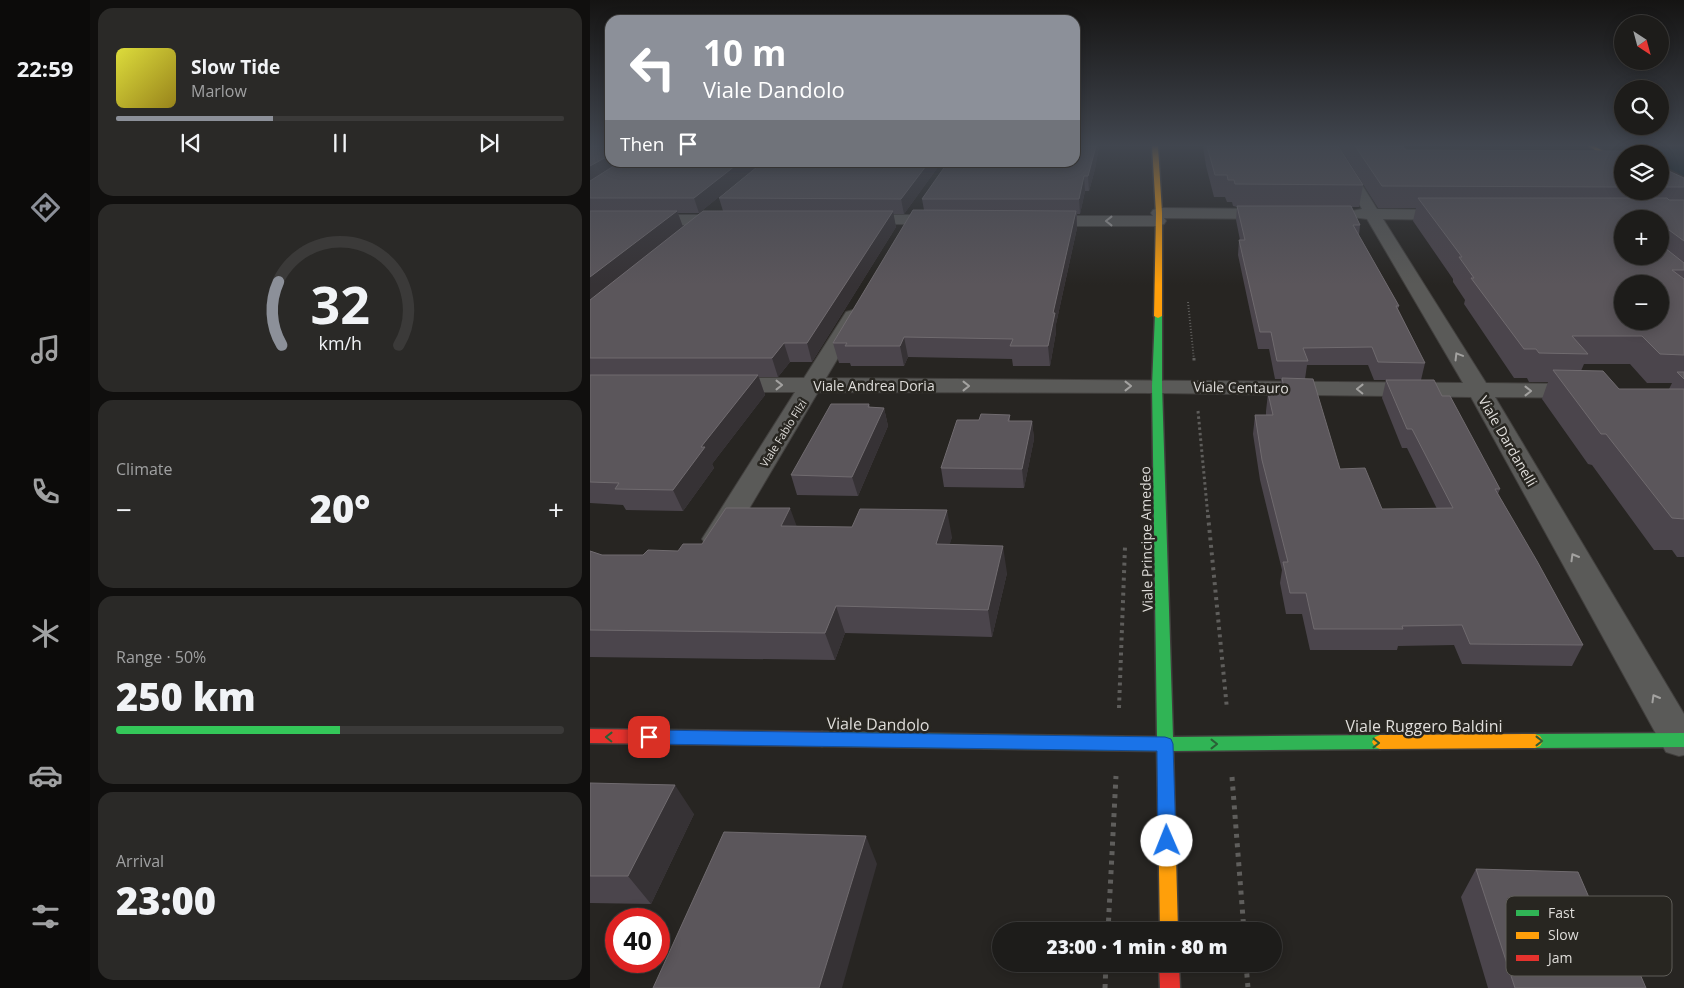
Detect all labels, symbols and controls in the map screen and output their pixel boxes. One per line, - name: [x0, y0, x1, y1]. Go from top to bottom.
- north arrow: [1614, 15, 1669, 70]
- map controls: [1614, 15, 1669, 330]
- text: 10 m: [703, 29, 786, 76]
- icon: left: [620, 35, 685, 100]
- text: 22:59: [17, 53, 73, 83]
- text: Slow Tide: [191, 54, 280, 80]
- text: Viale Dandolo: [703, 74, 845, 104]
- text: Marlow: [191, 80, 247, 102]
- button: search: [1614, 80, 1669, 135]
- icon: previous: [177, 129, 205, 157]
- icon: pause: [326, 129, 354, 157]
- icon: next: [475, 129, 503, 157]
- icon: arrive: [674, 130, 702, 158]
- text: Then: [620, 131, 664, 157]
- button: layers: [1614, 145, 1669, 200]
- icon: directions: [28, 190, 63, 225]
- button: +: [1614, 210, 1669, 265]
- one-way arrow: [1105, 216, 1113, 226]
- text: 32: [310, 268, 370, 339]
- button: −: [1614, 275, 1669, 330]
- text: km/h: [318, 331, 362, 355]
- icon: music: [28, 332, 63, 367]
- one-way arrow: [1455, 352, 1465, 361]
- street label: Viale Andrea Doria: [813, 376, 935, 395]
- street label: Viale Centauro: [1193, 377, 1289, 397]
- one-way arrow: [775, 380, 783, 390]
- one-way arrow: [962, 381, 970, 391]
- one-way arrow: [1125, 381, 1133, 391]
- one-way arrow: [1356, 384, 1364, 394]
- one-way arrow: [1524, 386, 1532, 396]
- street label: Viale Dardanelli: [1474, 392, 1542, 490]
- street label: Viale Fabio Filzi: [756, 396, 810, 470]
- text: Climate: [116, 458, 173, 480]
- street label: Viale Principe Amedeo: [1135, 466, 1157, 612]
- icon: phone: [28, 474, 63, 509]
- text: 20°: [310, 482, 370, 534]
- text: −: [116, 490, 132, 528]
- text: +: [548, 490, 564, 528]
- one-way arrow: [1571, 553, 1581, 562]
- icon: climate: [28, 616, 63, 651]
- text: Range · 50%: [116, 646, 206, 668]
- text: 250 km: [116, 670, 256, 722]
- one-way arrow: [1651, 695, 1661, 704]
- street label: Viale Dandolo: [826, 712, 930, 736]
- street label: Viale Ruggero Baldini: [1346, 715, 1502, 737]
- pin: [628, 716, 670, 758]
- icon: arrive: [635, 723, 663, 751]
- one-way arrow: [605, 732, 612, 742]
- one-way arrow: [1535, 736, 1543, 746]
- one-way arrow: [1372, 738, 1380, 748]
- one-way arrow: [1210, 739, 1218, 749]
- icon: car: [28, 758, 63, 793]
- position arrow: [1140, 814, 1192, 866]
- text: Arrival: [116, 850, 164, 872]
- text: 23:00: [116, 874, 216, 926]
- legend: [1506, 896, 1672, 976]
- icon: filters: [28, 899, 63, 934]
- text: Fast: [1548, 903, 1575, 922]
- speed limit sign: 40: [605, 908, 670, 973]
- text: Slow: [1548, 925, 1579, 944]
- text: 23:00 · 1 min · 80 m: [1047, 934, 1227, 960]
- text: Jam: [1546, 948, 1573, 967]

